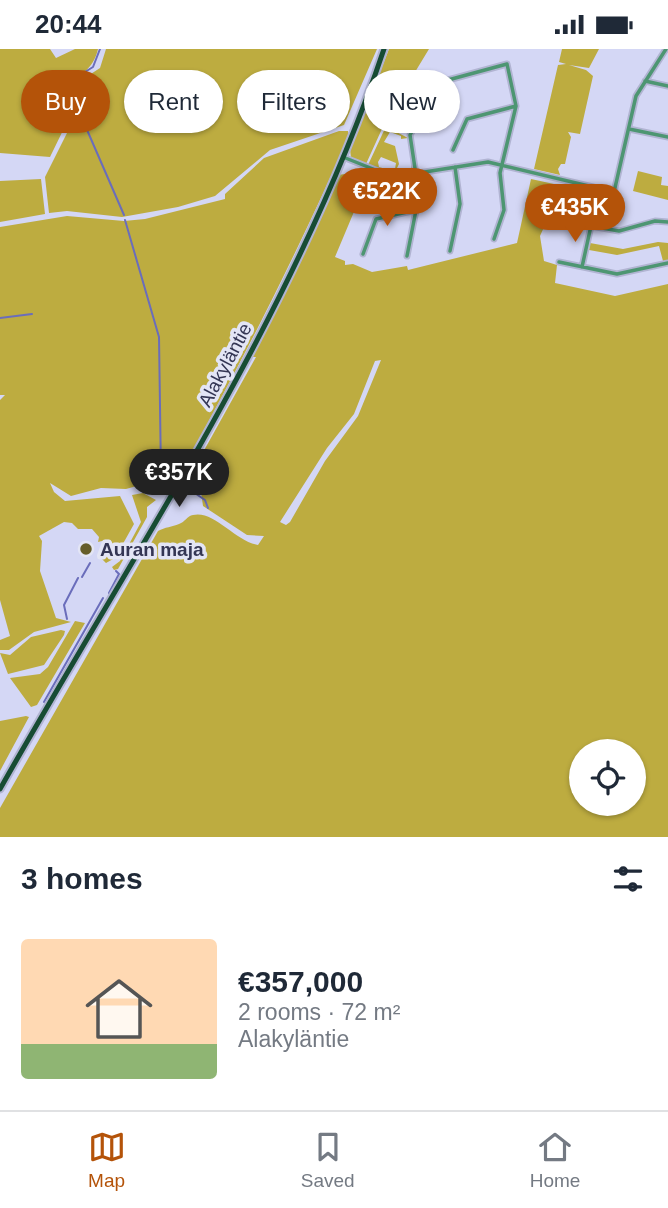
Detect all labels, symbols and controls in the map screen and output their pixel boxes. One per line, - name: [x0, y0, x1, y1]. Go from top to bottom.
- text: 20:44: [35, 9, 102, 39]
- chip: Buy: [21, 70, 110, 133]
- chip: Rent: [124, 70, 223, 133]
- chip: Filters: [237, 70, 350, 133]
- chip: New: [364, 70, 460, 133]
- pin: €522K: [338, 169, 436, 228]
- text: €522K: [353, 178, 421, 204]
- pin: €435K: [526, 185, 624, 244]
- text: €435K: [541, 194, 609, 220]
- street label: Alakyläntie: [194, 320, 256, 410]
- pin: €357K: [130, 449, 228, 509]
- text: €357K: [145, 459, 213, 485]
- place label: Auran maja: [100, 539, 204, 560]
- marker: Auran maja: [78, 541, 94, 557]
- map controls: [569, 739, 646, 816]
- button: locate: [569, 739, 646, 816]
- icon: filters: [609, 860, 647, 898]
- text: 3 homes: [21, 862, 143, 895]
- text: €357,000: [238, 965, 363, 998]
- icon: home: [77, 967, 161, 1051]
- text: 2 rooms · 72 m²: [238, 999, 400, 1025]
- text: Alakyläntie: [238, 1026, 349, 1052]
- tab: Map: [88, 1128, 126, 1192]
- tab: Saved: [301, 1128, 355, 1192]
- tab: Home: [530, 1128, 580, 1192]

